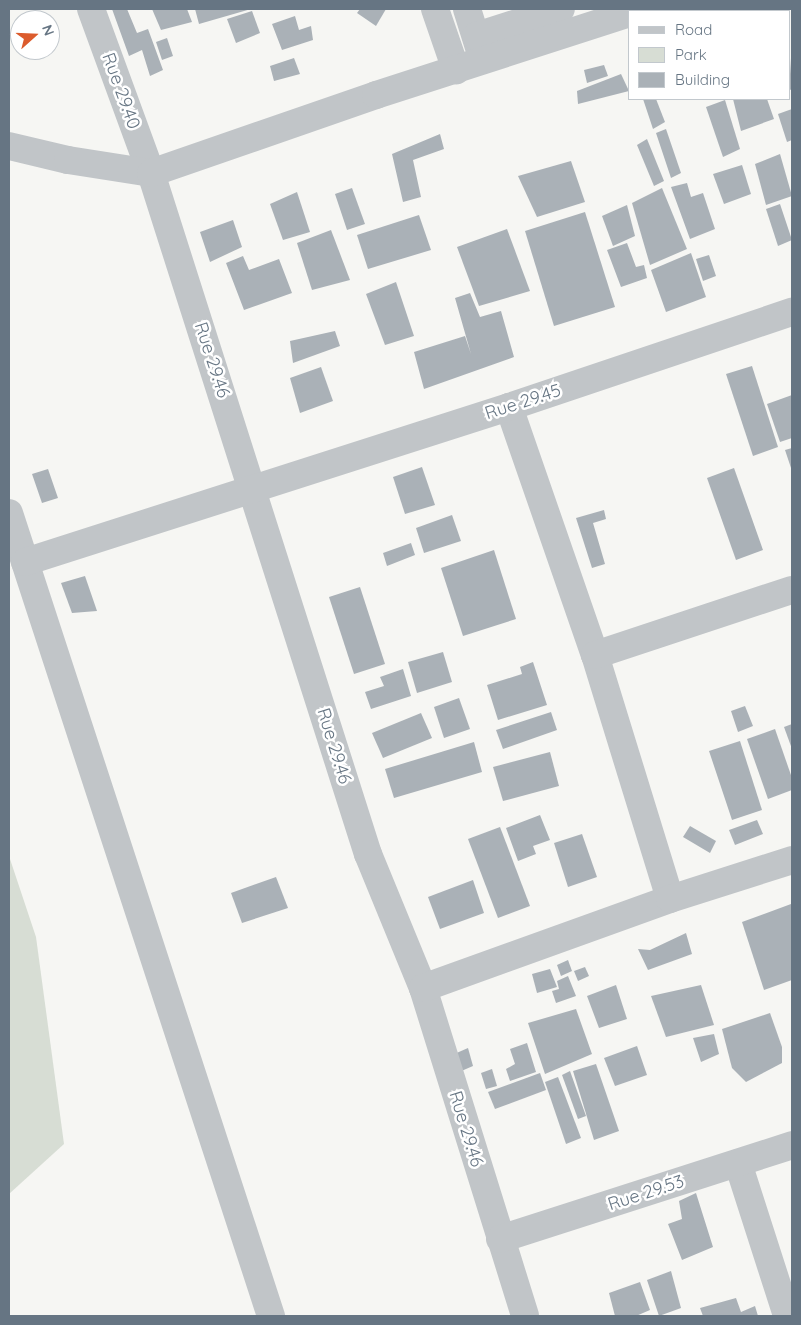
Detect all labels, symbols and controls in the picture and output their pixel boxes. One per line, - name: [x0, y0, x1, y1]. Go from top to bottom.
- north arrow: [10, 10, 60, 60]
- legend: [628, 10, 791, 100]
- text: Road: [675, 20, 712, 39]
- text: N: [38, 22, 58, 38]
- text: Park: [675, 45, 707, 64]
- street label: Rue 29.40: [97, 50, 145, 132]
- text: Building: [675, 70, 730, 89]
- street label: Rue 29.46: [190, 319, 234, 401]
- street label: Rue 29.45: [482, 380, 564, 424]
- street label: Rue 29.46: [312, 705, 356, 787]
- street label: Rue 29.46: [444, 1088, 488, 1170]
- street label: Rue 29.53: [605, 1171, 687, 1215]

